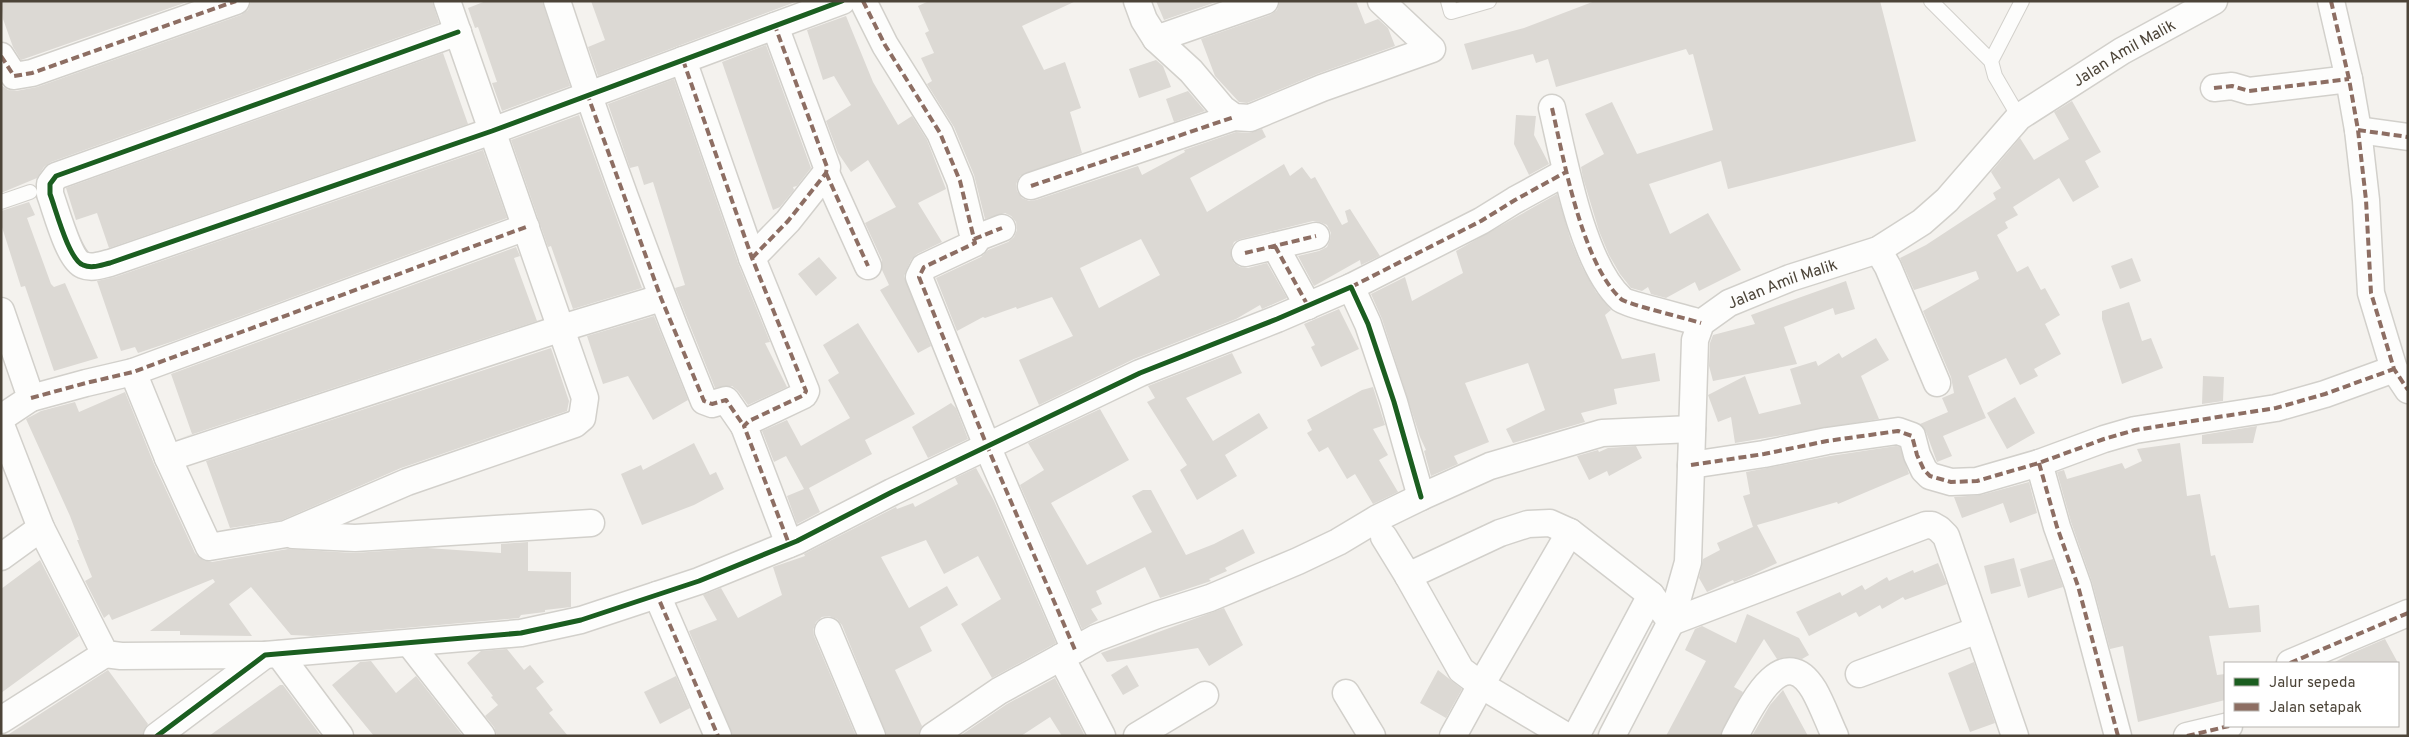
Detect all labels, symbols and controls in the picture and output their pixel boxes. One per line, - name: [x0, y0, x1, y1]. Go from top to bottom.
- street label: Jalan Amil Malik: [2069, 16, 2179, 92]
- street label: Jalan Amil Malik: [1725, 256, 1840, 315]
- legend: [2224, 662, 2399, 727]
- text: Jalur sepeda: [2269, 674, 2355, 693]
- text: Jalan setapak: [2269, 699, 2362, 718]

